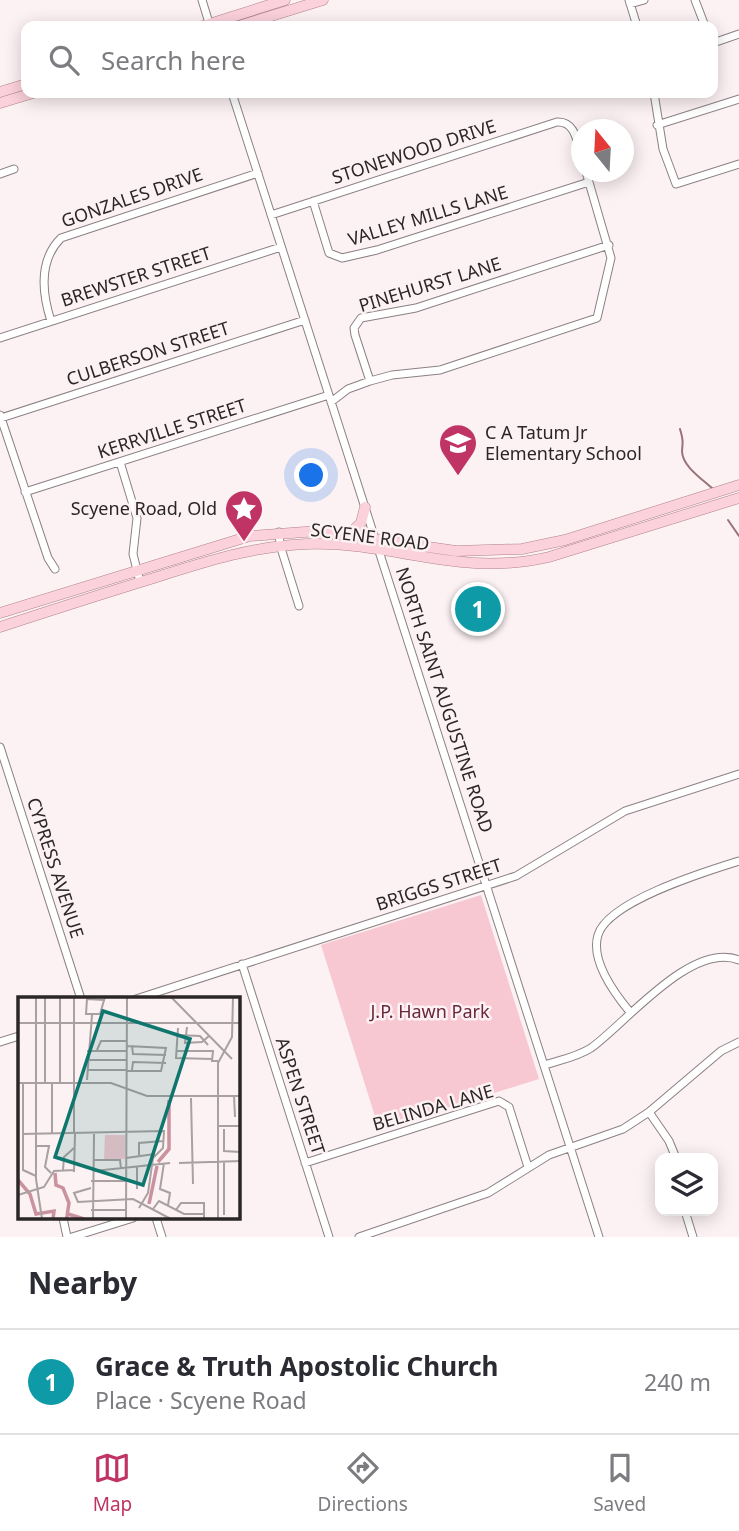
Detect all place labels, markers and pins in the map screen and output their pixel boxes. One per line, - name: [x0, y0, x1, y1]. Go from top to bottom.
- place label: C A Tatum Jr Elementary School: [485, 420, 642, 465]
- school or university icon: C A Tatum Jr Elementary School: [437, 422, 479, 477]
- place icon: Scyene Road, Old: [223, 488, 265, 543]
- place label: Scyene Road, Old: [71, 496, 217, 520]
- pin: 1: [455, 583, 501, 635]

